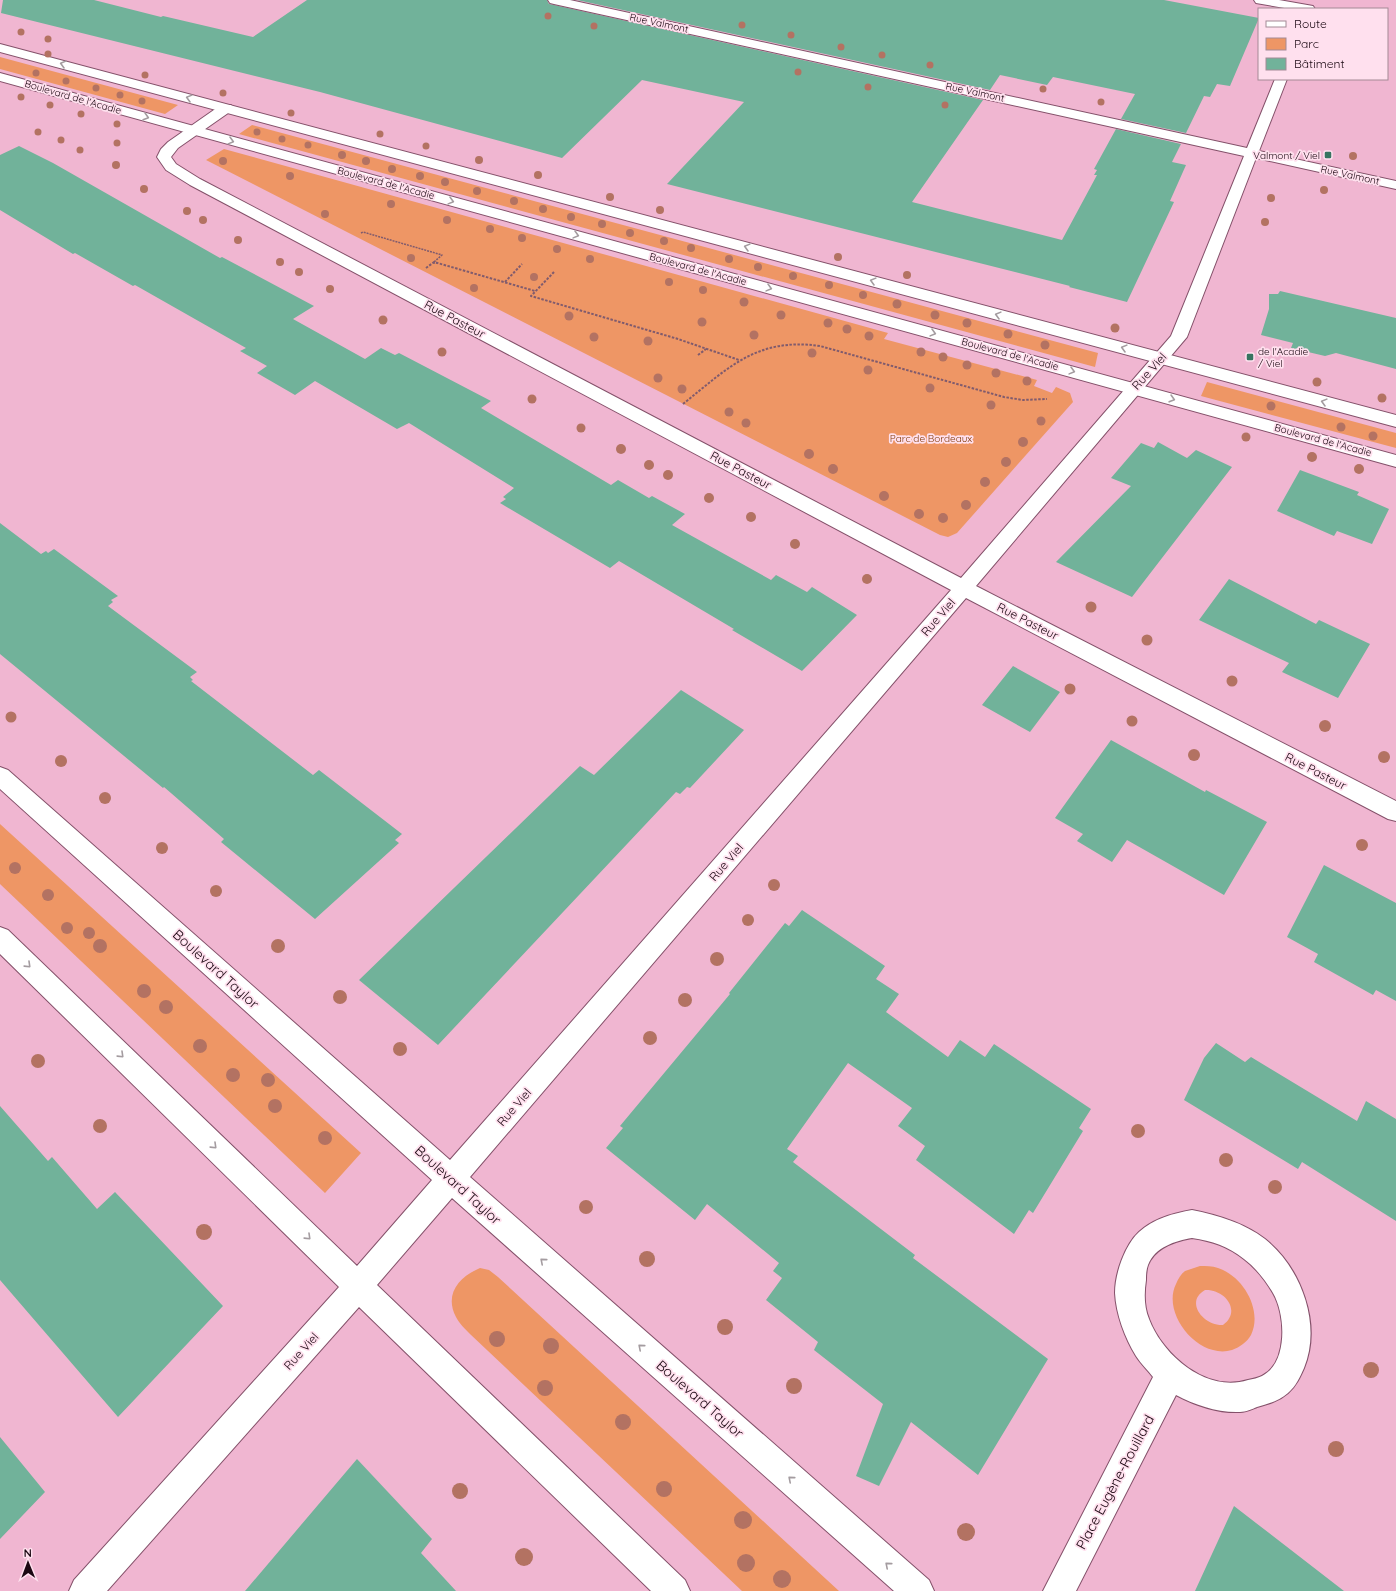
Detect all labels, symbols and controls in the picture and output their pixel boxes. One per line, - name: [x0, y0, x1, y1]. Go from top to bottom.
- legend: [1258, 8, 1388, 80]
- street label: Rue Valmont: [628, 10, 690, 36]
- text: Route: [1294, 16, 1327, 31]
- text: Parc: [1294, 36, 1319, 51]
- text: Bâtiment: [1294, 56, 1344, 71]
- one-way arrow: [60, 61, 66, 69]
- street label: Boulevard de l'Acadie: [23, 77, 123, 117]
- street label: Rue Valmont: [944, 79, 1006, 105]
- one-way arrow: [185, 94, 192, 103]
- one-way arrow: [142, 112, 149, 121]
- one-way arrow: [228, 136, 234, 144]
- place label: Valmont / Viel: [1253, 149, 1320, 162]
- marker: Valmont / Viel: [1323, 150, 1333, 160]
- street label: Rue Valmont: [1319, 162, 1381, 188]
- street label: Boulevard de l'Acadie: [336, 164, 436, 202]
- one-way arrow: [447, 196, 454, 205]
- one-way arrow: [573, 230, 580, 239]
- one-way arrow: [744, 244, 750, 252]
- street label: Boulevard de l'Acadie: [648, 250, 748, 288]
- one-way arrow: [869, 277, 876, 286]
- one-way arrow: [765, 283, 772, 292]
- street label: Rue Pasteur: [422, 297, 488, 342]
- one-way arrow: [995, 311, 1001, 319]
- one-way arrow: [930, 328, 937, 337]
- street label: Boulevard de l'Acadie: [960, 335, 1060, 373]
- one-way arrow: [1120, 345, 1127, 353]
- place label: de l'Acadie / Viel: [1258, 345, 1309, 370]
- street label: Rue Viel: [1128, 349, 1170, 393]
- marker: de l'Acadie / Viel: [1245, 352, 1255, 362]
- one-way arrow: [1069, 367, 1075, 375]
- one-way arrow: [1168, 394, 1175, 403]
- one-way arrow: [1321, 398, 1328, 407]
- street label: Boulevard de l'Acadie: [1273, 421, 1373, 459]
- park label: Parc de Bordeaux: [890, 432, 972, 445]
- street label: Rue Pasteur: [708, 448, 774, 493]
- street label: Rue Viel: [918, 595, 958, 639]
- street label: Rue Pasteur: [995, 599, 1062, 643]
- street label: Rue Pasteur: [1283, 749, 1350, 793]
- street label: Rue Viel: [706, 840, 746, 884]
- street label: Boulevard Taylor: [169, 925, 263, 1013]
- one-way arrow: [23, 960, 31, 968]
- one-way arrow: [116, 1051, 124, 1058]
- street label: Rue Viel: [494, 1085, 534, 1129]
- one-way arrow: [209, 1141, 217, 1149]
- street label: Boulevard Taylor: [411, 1141, 505, 1229]
- one-way arrow: [303, 1232, 311, 1240]
- one-way arrow: [541, 1258, 548, 1265]
- street label: Rue Viel: [280, 1329, 322, 1373]
- one-way arrow: [638, 1344, 646, 1351]
- street label: Boulevard Taylor: [653, 1356, 748, 1442]
- street label: Place Eugène-Rouillard: [1072, 1412, 1158, 1552]
- one-way arrow: [788, 1477, 796, 1484]
- north arrow: [8, 1543, 48, 1583]
- text: N: [24, 1546, 32, 1560]
- one-way arrow: [886, 1563, 893, 1570]

